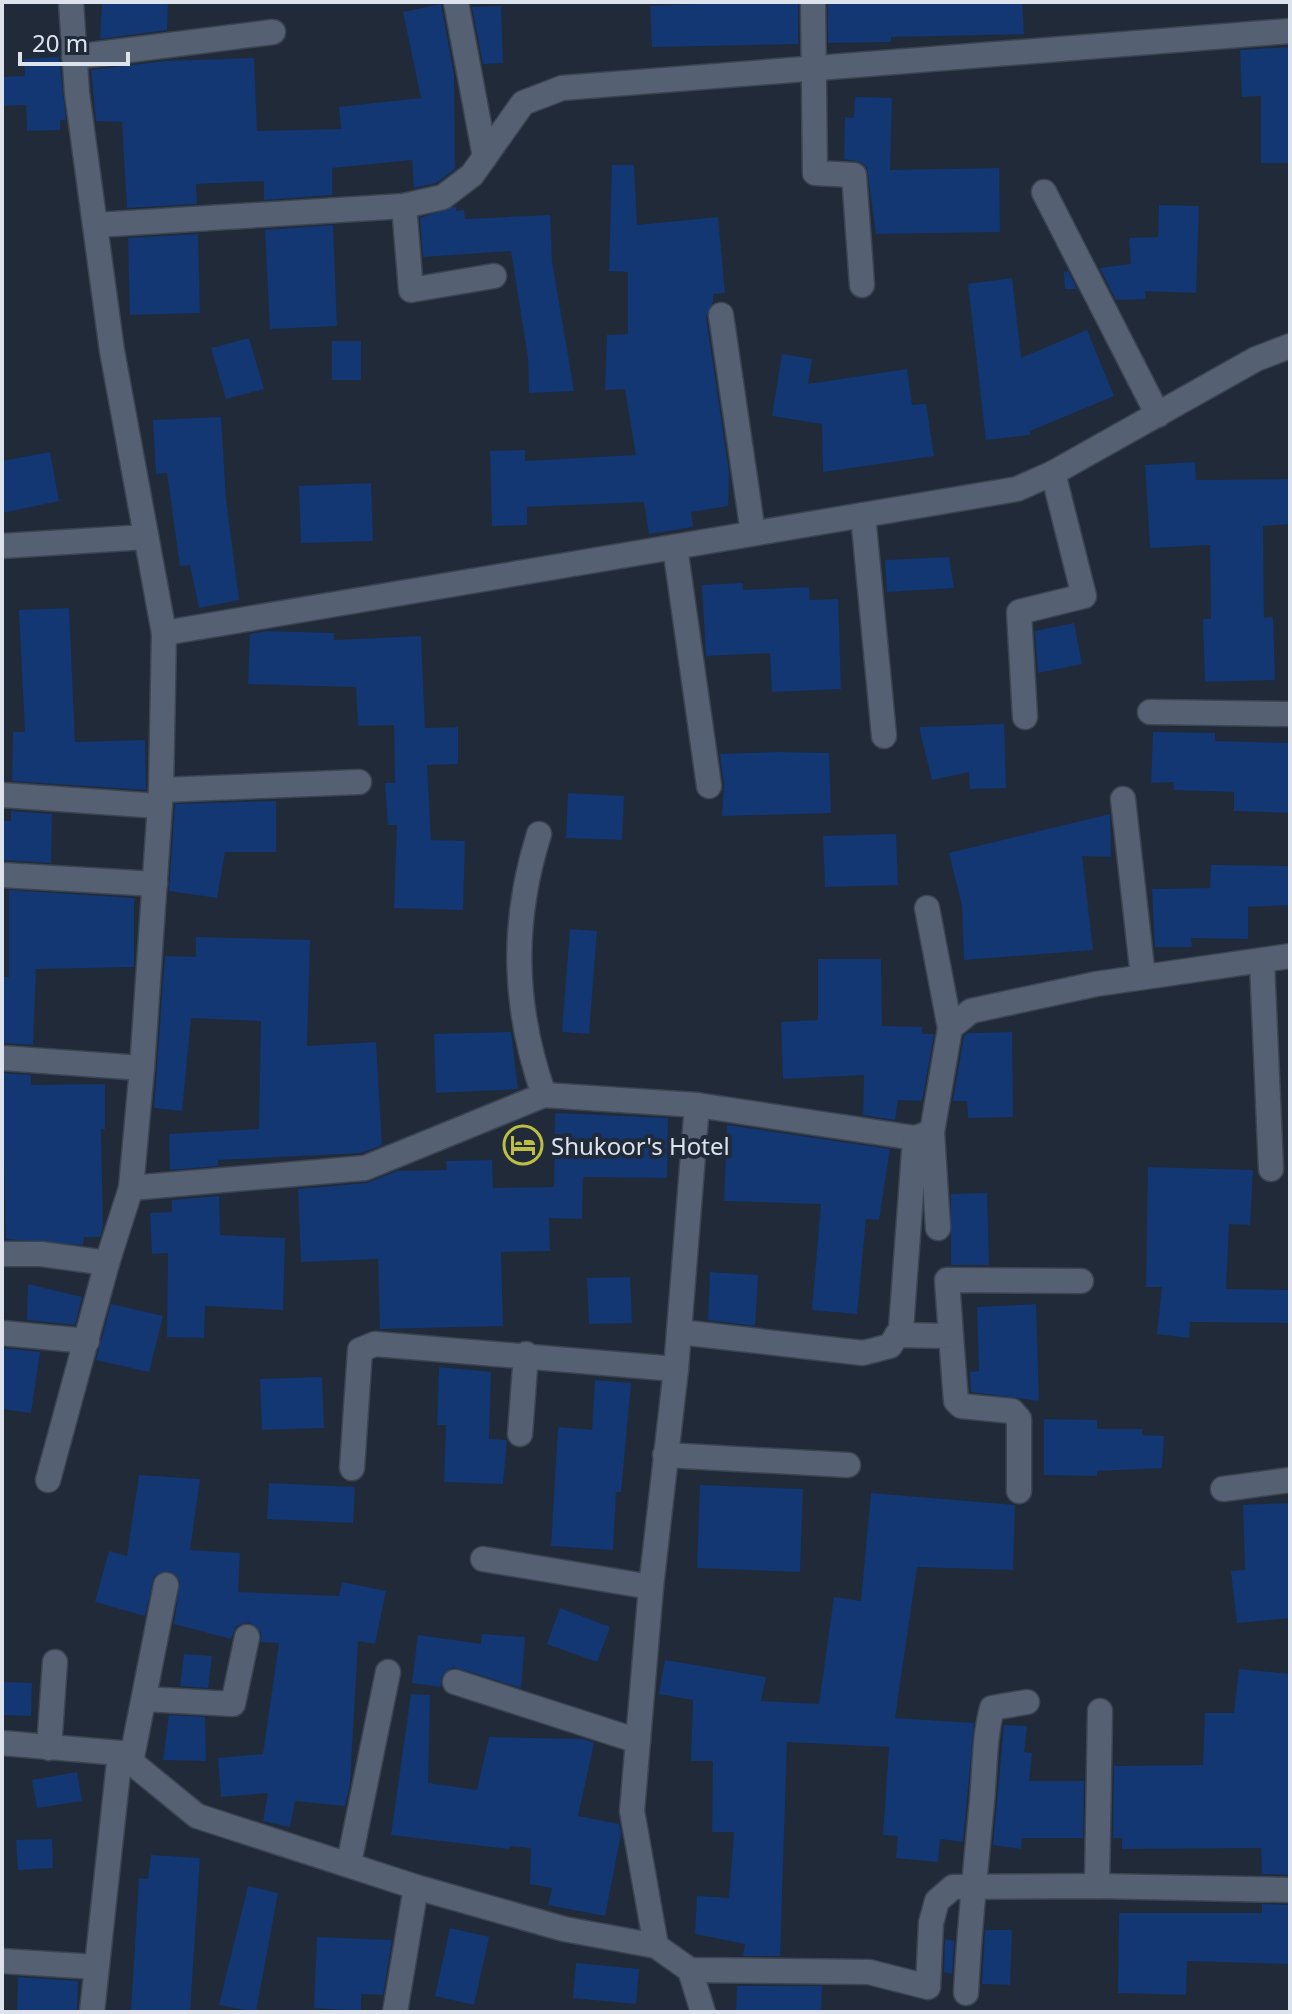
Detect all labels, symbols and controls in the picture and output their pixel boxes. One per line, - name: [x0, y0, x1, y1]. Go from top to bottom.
- scale bar: [20, 16, 128, 66]
- text: 20 m: [32, 26, 88, 59]
- hotel icon: Shukoor's Hotel: [502, 1124, 544, 1166]
- place label: Shukoor's Hotel: [551, 1129, 730, 1162]

